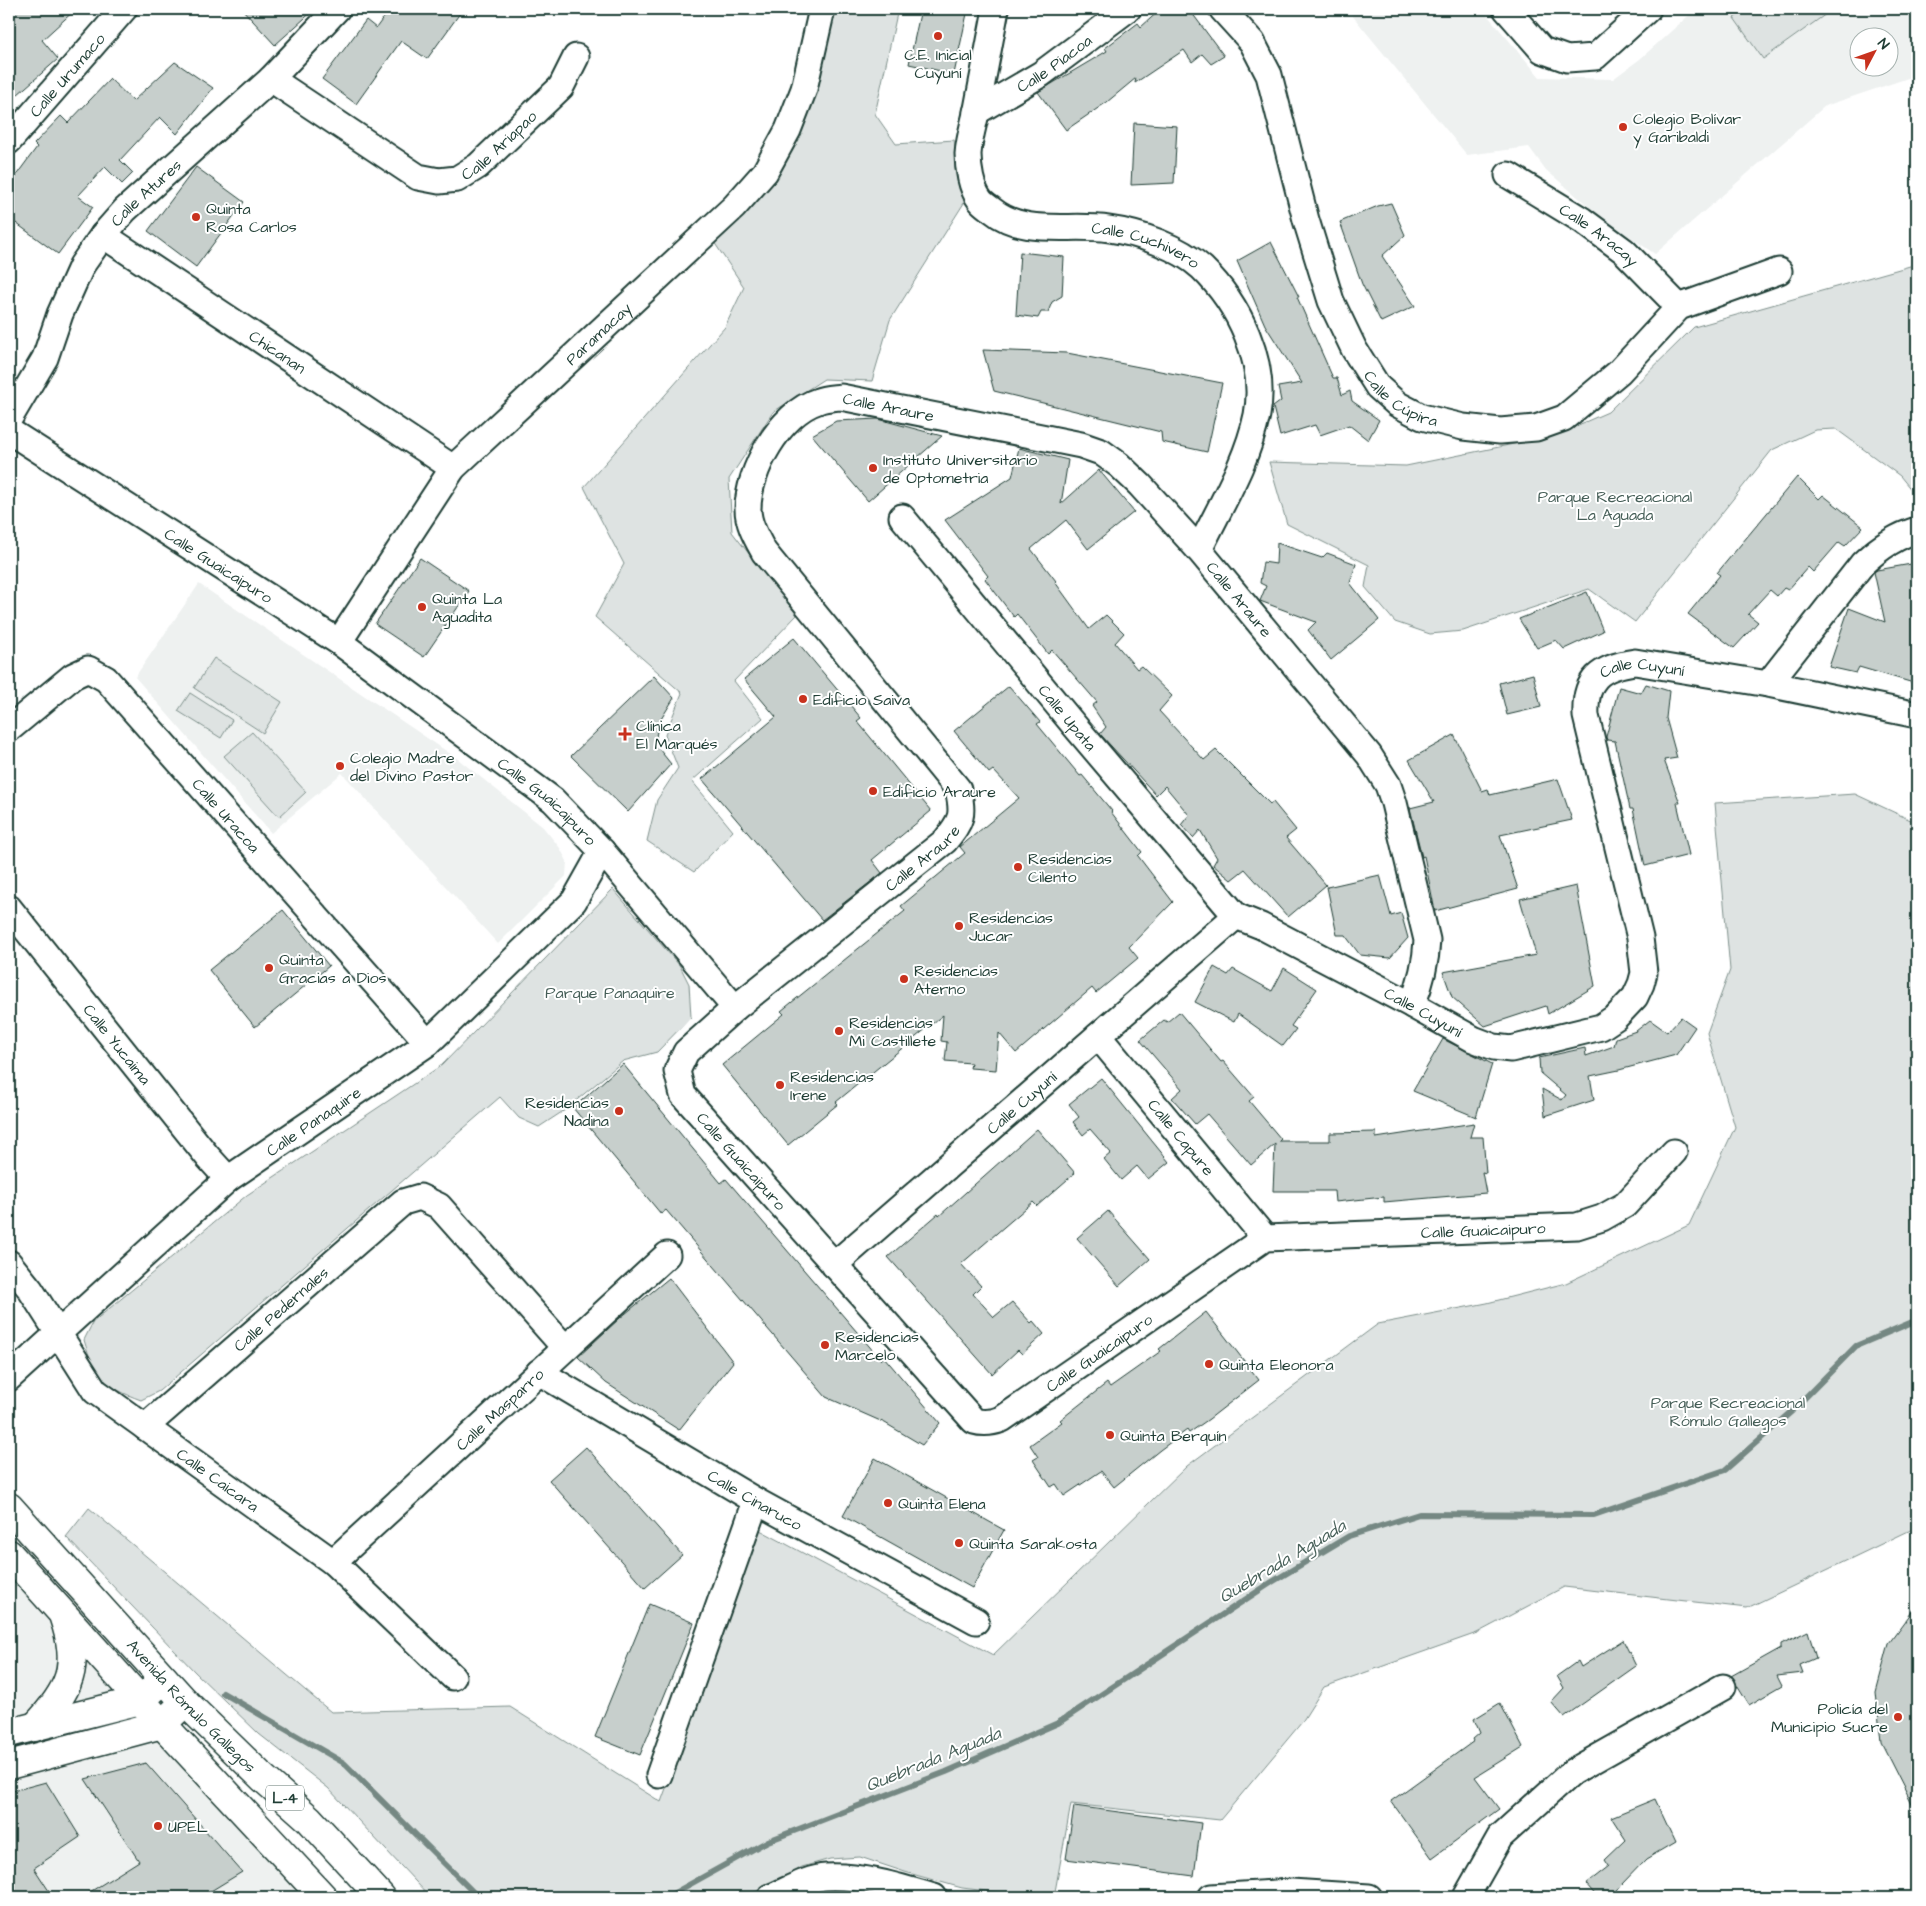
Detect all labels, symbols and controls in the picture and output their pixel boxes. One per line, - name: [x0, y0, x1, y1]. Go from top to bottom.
- street label: Calle Urumaco: [25, 28, 110, 122]
- north arrow: [1848, 28, 1898, 78]
- marker: C.E. Inicial Cuyuní: [932, 30, 944, 42]
- street label: Calle Piacoa: [1013, 30, 1097, 98]
- text: N: [1873, 34, 1894, 54]
- place label: C.E. Inicial Cuyuní: [904, 44, 972, 85]
- street label: Calle Ariapao: [457, 106, 542, 186]
- place label: Colegio Bolívar y Garibaldi: [1633, 108, 1741, 149]
- marker: Colegio Bolívar y Garibaldi: [1617, 121, 1629, 133]
- street label: Calle Atures: [106, 154, 187, 231]
- place label: Quinta Rosa Carlos: [206, 198, 297, 238]
- street label: Calle Aracay: [1555, 199, 1643, 272]
- marker: Quinta Rosa Carlos: [190, 211, 202, 223]
- street label: Calle Cuchivero: [1091, 217, 1204, 274]
- street label: Paramacay: [561, 298, 637, 370]
- street label: Chicanan: [244, 325, 310, 379]
- street label: Calle Cúpira: [1358, 366, 1440, 432]
- street label: Calle Araure: [841, 388, 936, 427]
- place label: Instituto Universitario de Optometria: [883, 449, 1037, 489]
- marker: Instituto Universitario de Optometria: [867, 462, 879, 474]
- park label: Parque Recreacional La Aguada: [1538, 486, 1692, 527]
- street label: Calle Guaicaipuro: [160, 523, 277, 609]
- street label: Calle Araure: [1201, 557, 1277, 642]
- place label: Quinta La Aguadita: [432, 588, 502, 629]
- marker: Quinta La Aguadita: [416, 601, 428, 613]
- street label: Calle Cuyuní: [1596, 652, 1686, 684]
- street label: Calle Upata: [1033, 680, 1101, 756]
- place label: Edificio Saiva: [813, 689, 910, 711]
- marker: Edificio Saiva: [797, 693, 809, 705]
- place label: Clínica El Marqués: [636, 715, 718, 755]
- marker: Clínica El Marqués: [618, 727, 632, 741]
- place label: Colegio Madre del Divino Pastor: [350, 747, 474, 787]
- street label: Calle Guaicaipuro: [493, 753, 601, 851]
- marker: Colegio Madre del Divino Pastor: [334, 760, 346, 772]
- street label: Calle Uracoa: [187, 774, 265, 858]
- place label: Edificio Araure: [883, 781, 996, 803]
- marker: Edificio Araure: [867, 785, 879, 797]
- street label: Calle Araure: [880, 821, 966, 897]
- place label: Residencias Cilento: [1028, 848, 1112, 888]
- marker: Residencias Cilento: [1012, 861, 1024, 873]
- place label: Residencias Jucar: [969, 907, 1053, 947]
- marker: Residencias Jucar: [953, 920, 965, 932]
- place label: Quinta Gracias a Dios: [279, 949, 387, 989]
- place label: Residencias Aterno: [914, 960, 998, 1000]
- marker: Quinta Gracias a Dios: [263, 962, 275, 974]
- marker: Residencias Aterno: [898, 973, 910, 985]
- park label: Parque Panaquire: [545, 982, 675, 1004]
- street label: Calle Cuyuní: [1380, 982, 1467, 1043]
- street label: Calle Yucaima: [78, 1000, 156, 1090]
- place label: Residencias Mi Castillete: [849, 1012, 937, 1052]
- marker: Residencias Mi Castillete: [833, 1025, 845, 1037]
- place label: Residencias Irene: [790, 1066, 874, 1106]
- street label: Calle Cuyuní: [982, 1066, 1062, 1140]
- marker: Residencias Irene: [774, 1079, 786, 1091]
- street label: Calle Panaquire: [262, 1082, 366, 1162]
- place label: Residencias Nadina: [525, 1092, 609, 1132]
- street label: Calle Capure: [1142, 1095, 1219, 1181]
- marker: Residencias Nadina: [613, 1105, 625, 1117]
- street label: Calle Guaicaipuro: [691, 1108, 791, 1215]
- street label: Calle Guaicaipuro: [1420, 1217, 1546, 1244]
- street label: Calle Pedernales: [229, 1262, 334, 1357]
- street label: Calle Guaicaipuro: [1042, 1309, 1157, 1398]
- place label: Residencias Marcelo: [835, 1326, 919, 1366]
- marker: Residencias Marcelo: [819, 1339, 831, 1351]
- place label: Quinta Eleonora: [1219, 1354, 1334, 1376]
- marker: Quinta Eleonora: [1203, 1358, 1215, 1370]
- street label: Calle Masparro: [451, 1364, 549, 1456]
- park label: Parque Recreacional Rómulo Gallegos: [1651, 1392, 1805, 1433]
- place label: Quinta Berquín: [1120, 1425, 1227, 1447]
- marker: Quinta Berquín: [1104, 1429, 1116, 1441]
- street label: Calle Caicara: [172, 1443, 263, 1517]
- street label: Calle Cinaruco: [703, 1465, 806, 1536]
- place label: Quinta Elena: [898, 1493, 986, 1515]
- marker: Quinta Elena: [882, 1497, 894, 1509]
- water label: Quebrada Aguada: [1214, 1513, 1352, 1610]
- place label: Quinta Sarakosta: [969, 1533, 1097, 1555]
- marker: Quinta Sarakosta: [953, 1537, 965, 1549]
- street label: Avenida Rómulo Gallegos: [122, 1635, 261, 1778]
- place label: Policía del Municipio Sucre: [1771, 1698, 1888, 1738]
- marker: Policía del Municipio Sucre: [1892, 1711, 1904, 1723]
- water label: Quebrada Aguada: [862, 1721, 1006, 1799]
- road number: L-4: [266, 1786, 304, 1810]
- place label: UPEL: [168, 1816, 208, 1838]
- marker: UPEL: [152, 1820, 164, 1832]

